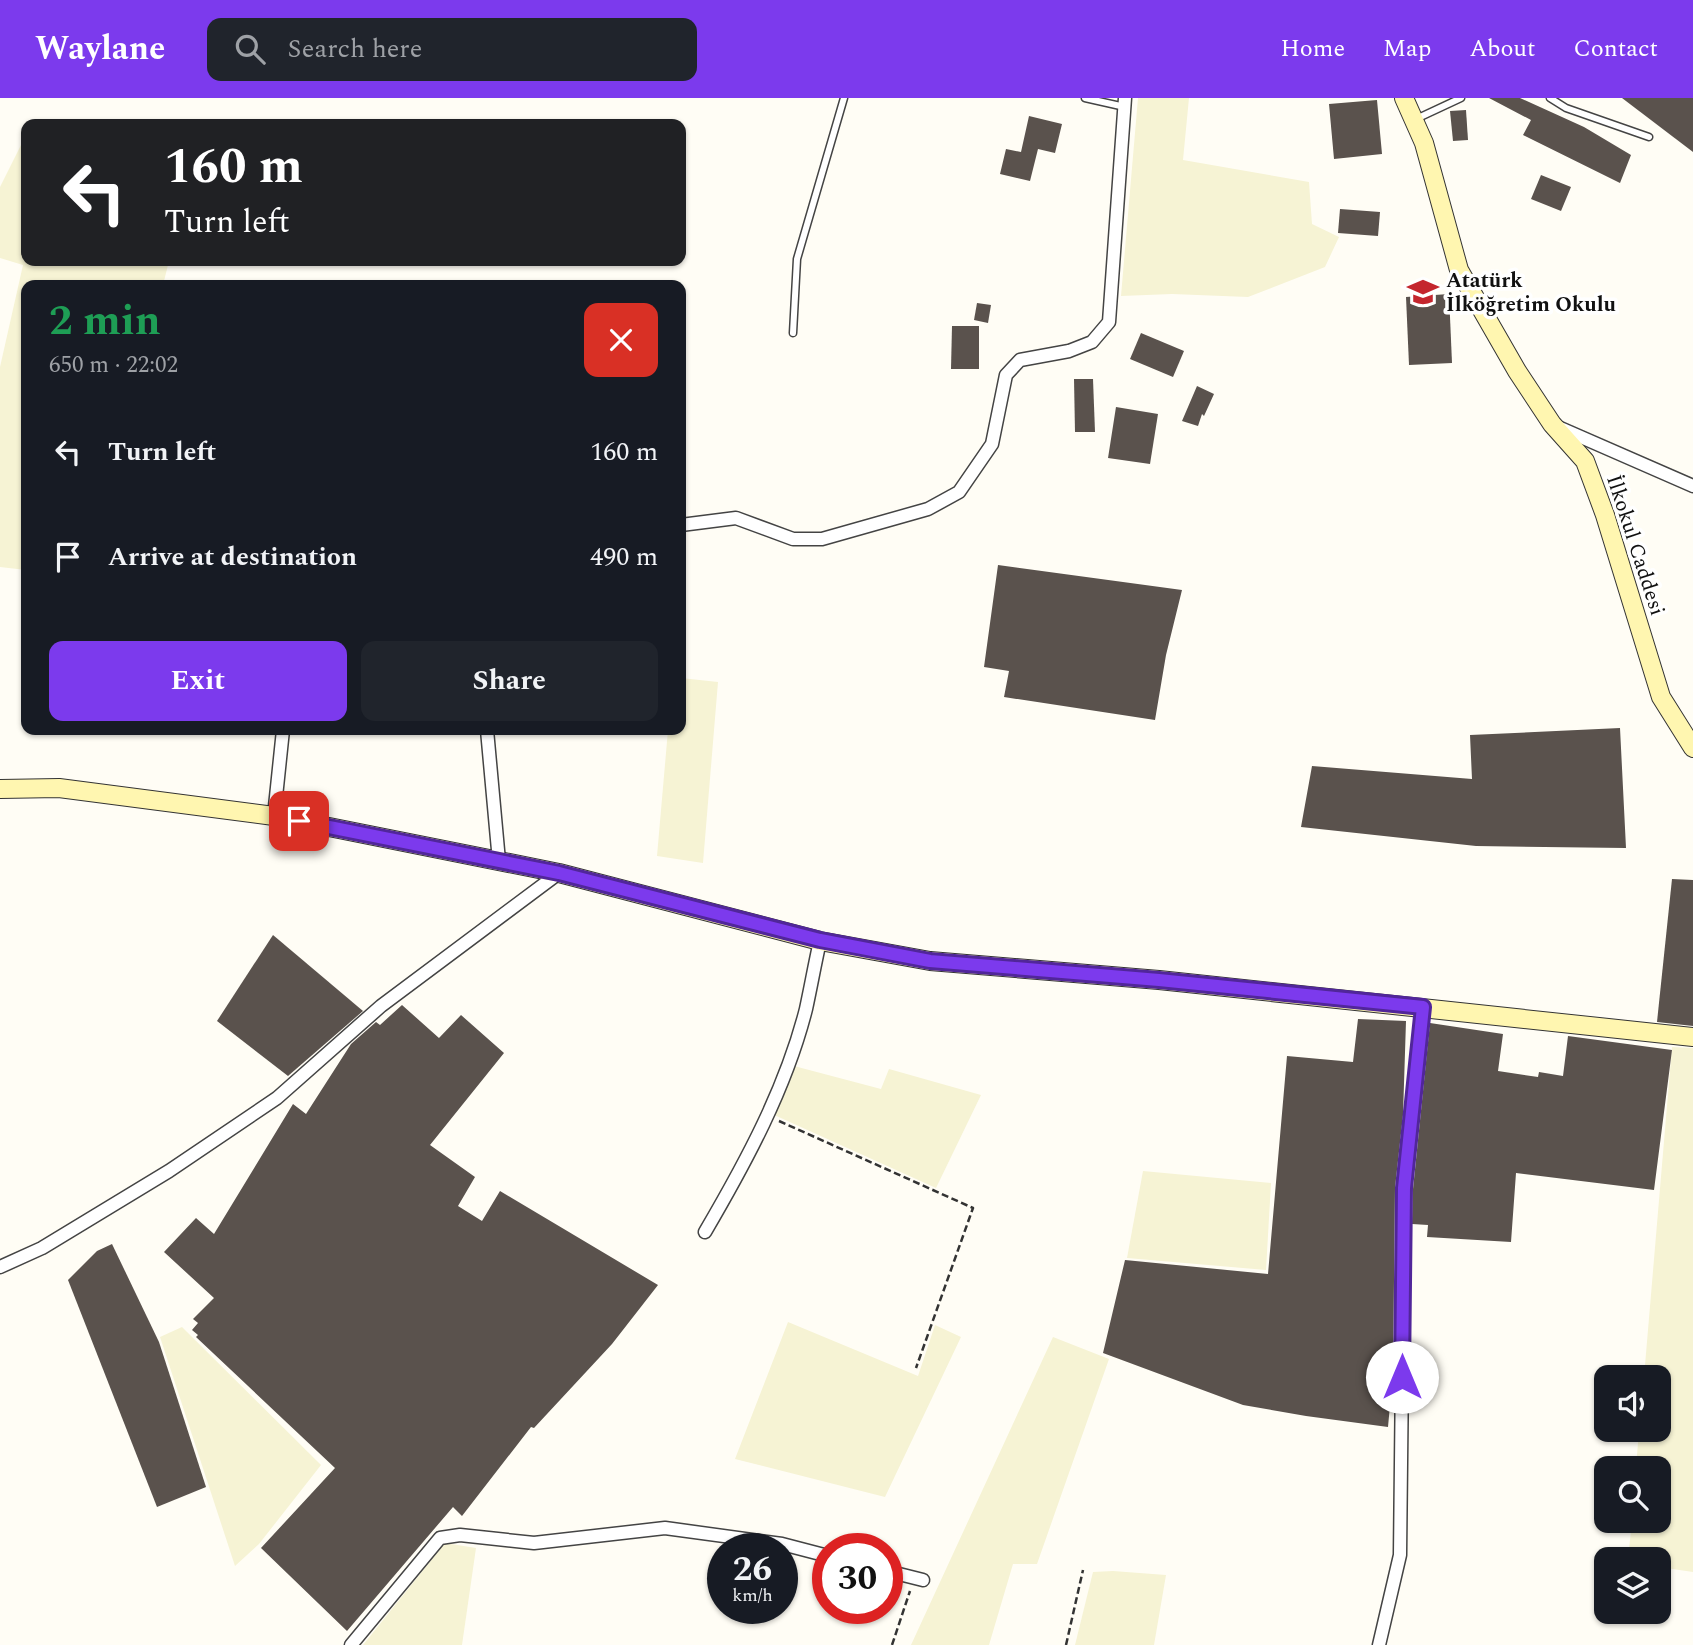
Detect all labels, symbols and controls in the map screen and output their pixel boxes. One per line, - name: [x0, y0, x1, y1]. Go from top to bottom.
- search box: [207, 18, 697, 81]
- text: Waylane: [35, 24, 165, 74]
- text: Search here: [287, 29, 422, 69]
- icon: search: [231, 30, 269, 68]
- text: Home: [1280, 31, 1345, 67]
- text: Map: [1383, 31, 1431, 67]
- text: About: [1469, 31, 1535, 67]
- text: Contact: [1573, 31, 1658, 67]
- text: 160 m: [164, 130, 303, 205]
- icon: left: [49, 147, 140, 238]
- text: Turn left: [164, 198, 290, 247]
- place label: Atatürk İlköğretim Okulu: [1446, 265, 1617, 321]
- school or university icon: Atatürk İlköğretim Okulu: [1406, 275, 1440, 309]
- text: 2 min: [49, 290, 161, 353]
- button: close: [584, 303, 658, 377]
- text: 650 m · 22:02: [49, 348, 178, 383]
- text: Turn left: [108, 432, 216, 472]
- text: 160 m: [590, 432, 658, 472]
- icon: left: [49, 433, 87, 471]
- street label: İlkokul Caddesi: [1597, 471, 1673, 620]
- text: Arrive at destination: [108, 537, 357, 577]
- text: 490 m: [590, 537, 658, 577]
- icon: arrive: [49, 538, 87, 576]
- button: Exit: [49, 641, 347, 721]
- button: Share: [361, 641, 658, 721]
- pin: [269, 791, 329, 851]
- icon: arrive: [280, 802, 318, 840]
- position arrow: [1365, 1340, 1439, 1414]
- map controls: [1594, 1365, 1671, 1624]
- button: sound: [1594, 1365, 1671, 1442]
- button: search: [1594, 1456, 1671, 1533]
- speed limit sign: 30: [812, 1533, 903, 1624]
- text: 26: [733, 1543, 772, 1596]
- button: layers: [1594, 1547, 1671, 1624]
- text: km/h: [732, 1582, 773, 1609]

